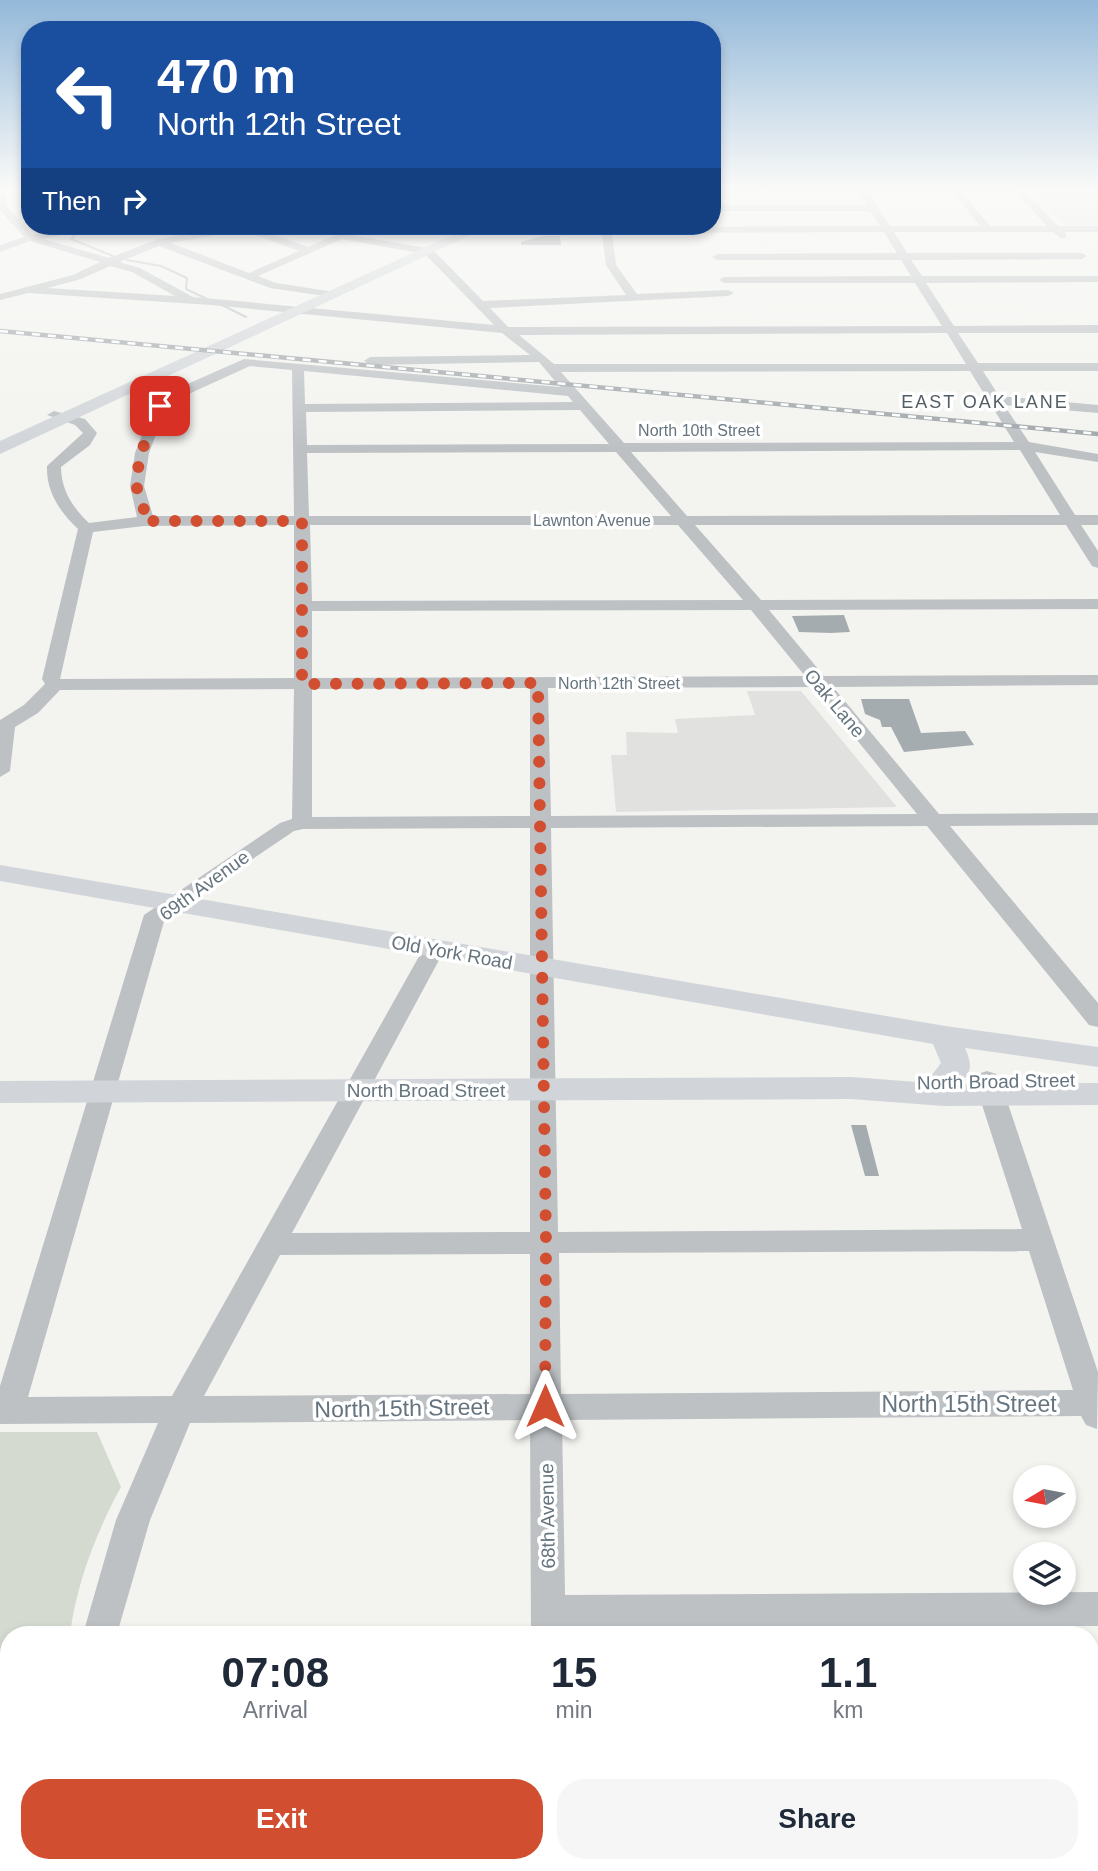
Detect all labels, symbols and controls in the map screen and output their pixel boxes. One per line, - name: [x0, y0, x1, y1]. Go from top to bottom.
- icon: left: [42, 49, 133, 140]
- text: 470 m: [157, 49, 296, 103]
- text: North 12th Street: [157, 106, 401, 142]
- icon: right: [115, 182, 153, 220]
- text: Then: [42, 186, 101, 216]
- pin: [130, 376, 190, 436]
- icon: arrive: [141, 387, 179, 425]
- district label: EAST OAK LANE: [901, 392, 1069, 412]
- street label: North 10th Street: [638, 422, 760, 439]
- street label: Lawnton Avenue: [533, 512, 651, 529]
- street label: Oak Lane: [800, 665, 869, 742]
- street label: North 12th Street: [558, 675, 680, 692]
- street label: 69th Avenue: [156, 846, 253, 925]
- street label: Old York Road: [390, 932, 514, 973]
- street label: North Broad Street: [917, 1070, 1076, 1093]
- street label: North Broad Street: [347, 1080, 506, 1101]
- position arrow: [508, 1369, 582, 1443]
- street label: North 15th Street: [881, 1391, 1057, 1417]
- street label: North 15th Street: [314, 1393, 490, 1423]
- street label: 68th Avenue: [536, 1463, 559, 1569]
- north arrow: [1013, 1465, 1076, 1528]
- map controls: [1013, 1465, 1076, 1605]
- button: layers: [1013, 1542, 1076, 1605]
- text: 07:08: [222, 1649, 329, 1696]
- text: 15: [551, 1649, 597, 1696]
- text: 1.1: [819, 1649, 877, 1696]
- text: Arrival: [243, 1697, 308, 1723]
- text: min: [555, 1697, 593, 1723]
- text: km: [833, 1697, 864, 1723]
- button: Exit: [21, 1779, 543, 1859]
- button: Share: [557, 1779, 1078, 1859]

